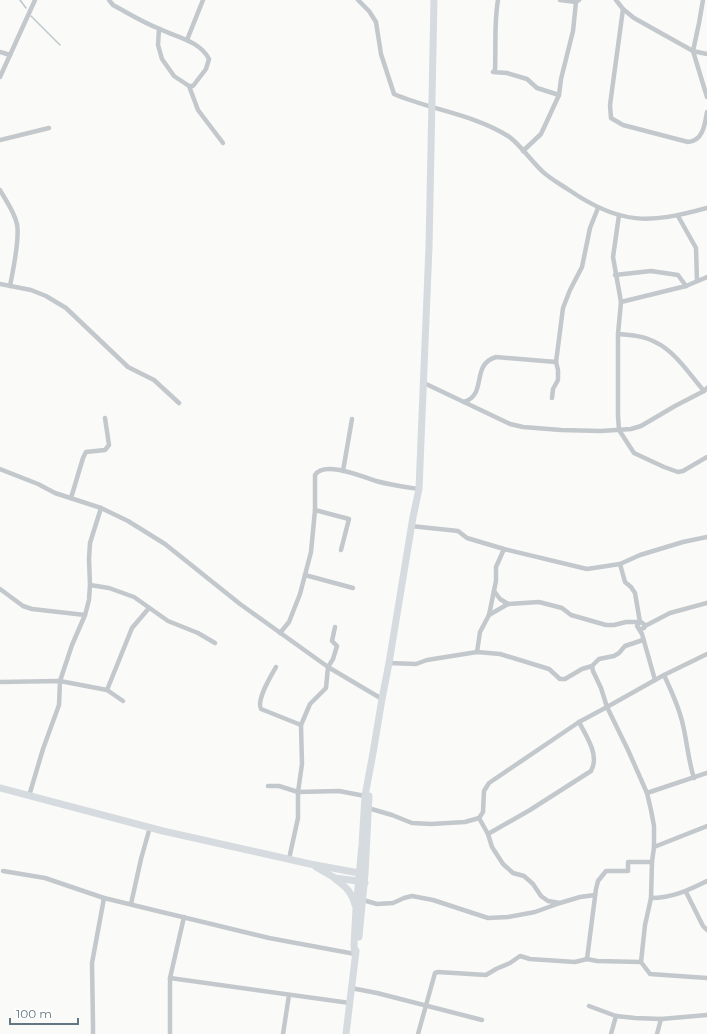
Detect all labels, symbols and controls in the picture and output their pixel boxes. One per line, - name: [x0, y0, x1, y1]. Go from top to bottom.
- scale bar: [10, 1000, 78, 1026]
- text: 100 m: [16, 1006, 52, 1021]

